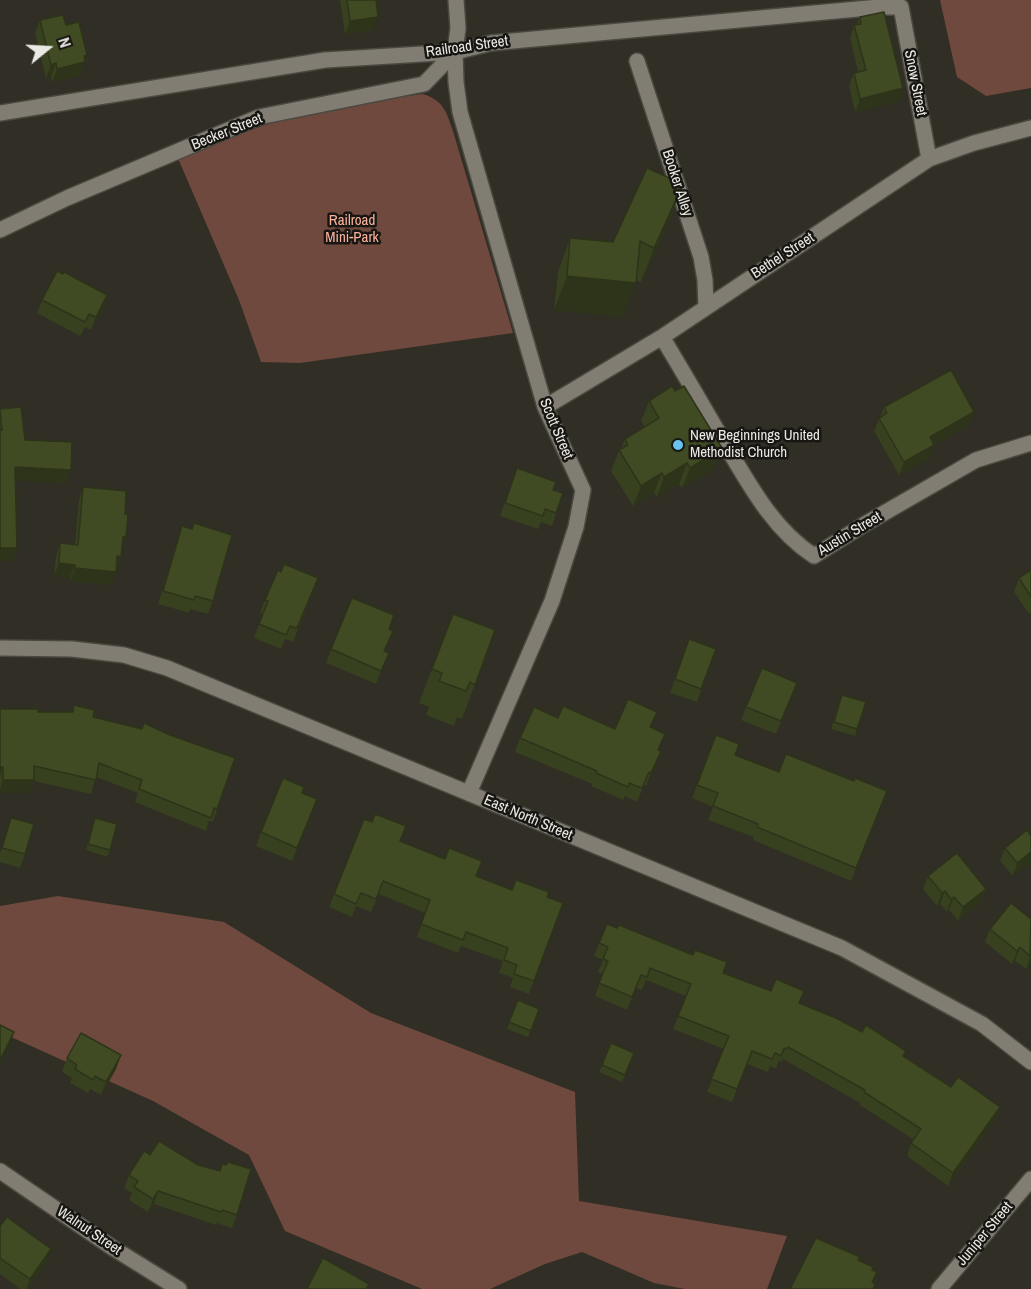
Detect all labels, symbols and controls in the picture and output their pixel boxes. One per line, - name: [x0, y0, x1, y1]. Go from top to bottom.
- north arrow: [18, 18, 78, 78]
- street label: Railroad Street: [425, 32, 509, 62]
- text: N: [53, 35, 77, 50]
- street label: Snow Street: [900, 48, 930, 118]
- street label: Becker Street: [189, 110, 265, 154]
- street label: Booker Alley: [658, 147, 696, 219]
- park label: Railroad Mini-Park: [325, 212, 379, 247]
- street label: Bethel Street: [748, 229, 818, 283]
- street label: Scott Street: [535, 396, 577, 462]
- place label: New Beginnings United Methodist Church: [690, 427, 820, 462]
- marker: New Beginnings United Methodist Church: [671, 438, 685, 452]
- street label: Austin Street: [815, 508, 885, 560]
- street label: East North Street: [481, 791, 575, 845]
- street label: Juniper Street: [953, 1199, 1017, 1269]
- street label: Walnut Street: [53, 1203, 125, 1259]

